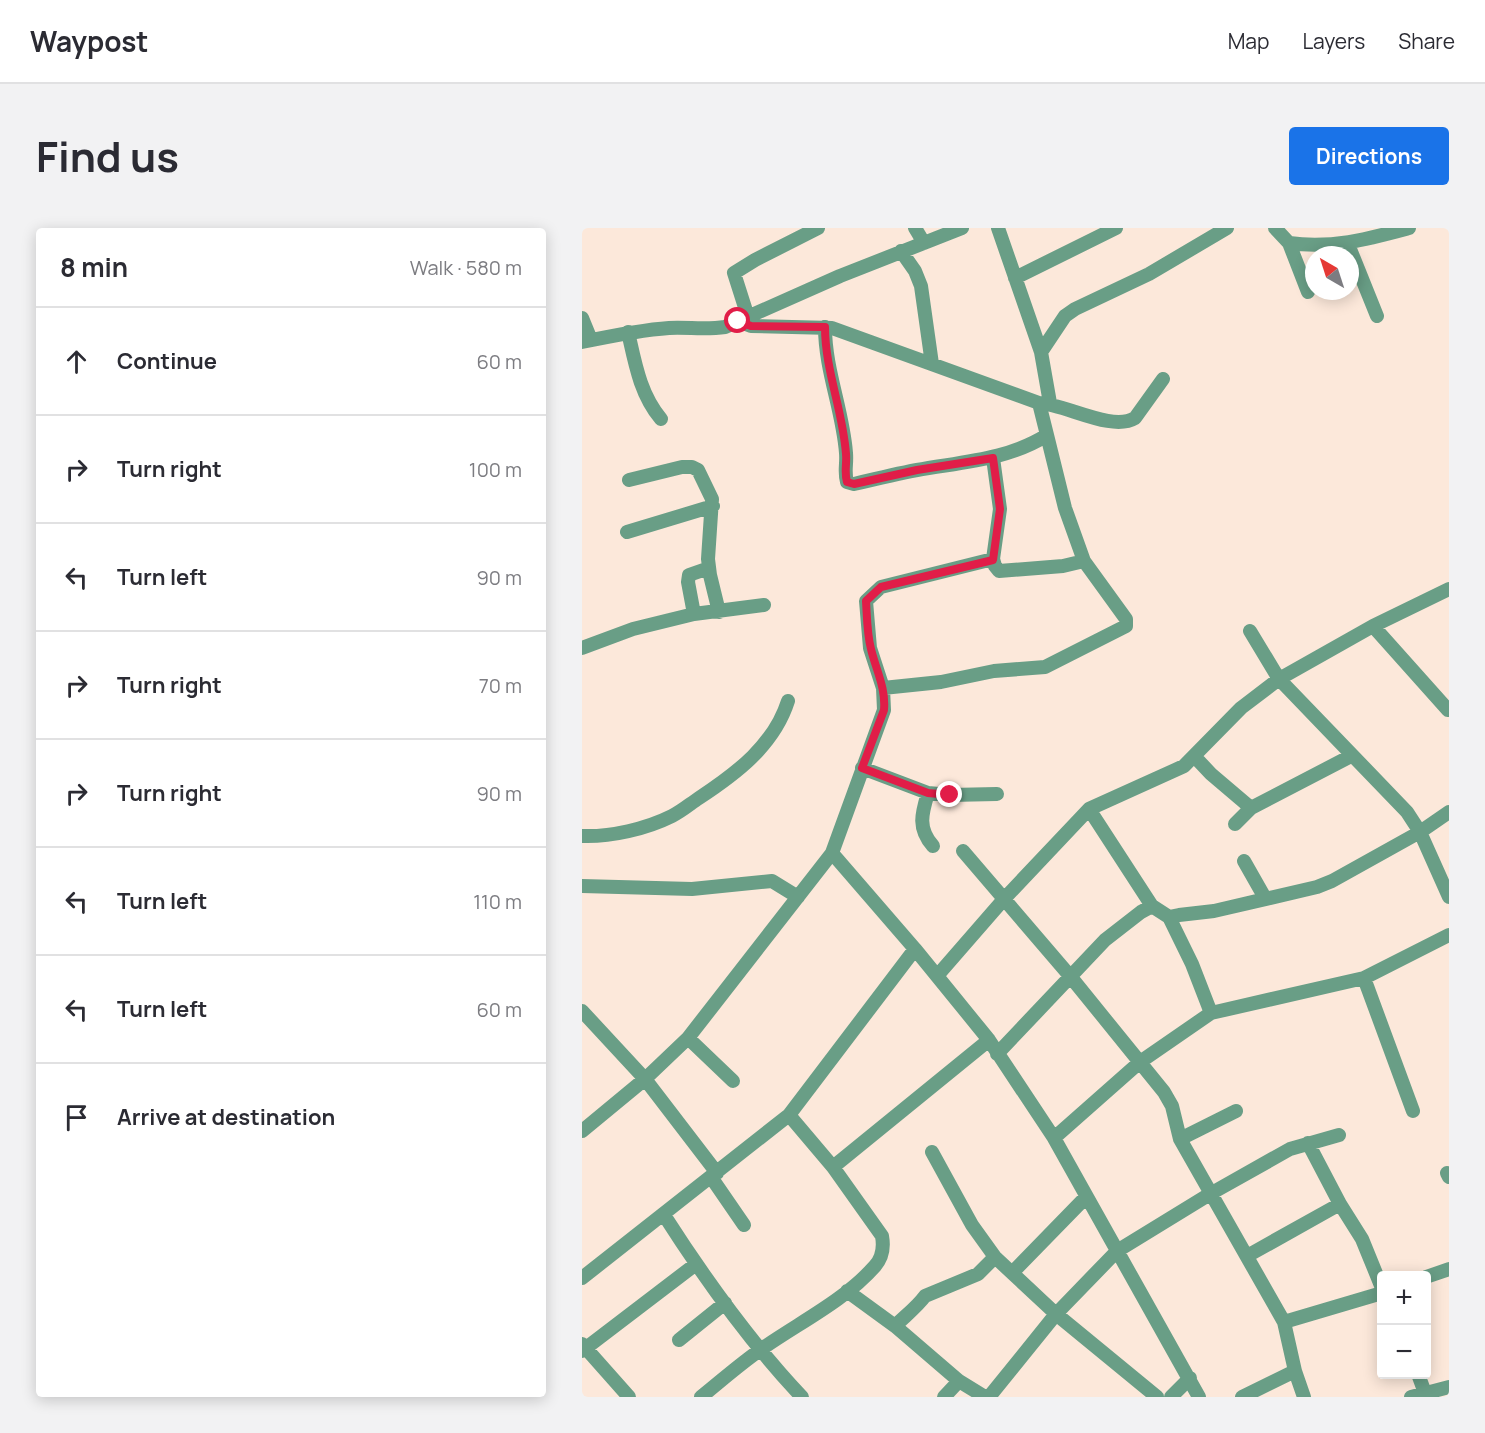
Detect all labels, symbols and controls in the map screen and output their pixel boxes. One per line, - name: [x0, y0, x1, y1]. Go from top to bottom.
- text: Waypost: [30, 22, 149, 60]
- text: Map: [1228, 27, 1269, 55]
- text: Layers: [1302, 27, 1365, 55]
- text: Share: [1398, 27, 1455, 55]
- text: Find us: [36, 127, 179, 185]
- button: Directions: [1289, 127, 1449, 185]
- north arrow: [1305, 246, 1359, 300]
- text: 8 min: [60, 249, 128, 285]
- text: Walk · 580 m: [410, 254, 522, 281]
- route start: [724, 307, 750, 333]
- icon: ahead: [60, 345, 93, 378]
- text: Continue: [117, 346, 217, 376]
- text: 60 m: [476, 348, 522, 375]
- icon: right: [60, 453, 93, 486]
- text: Turn right: [117, 454, 222, 484]
- text: 100 m: [469, 456, 522, 483]
- icon: left: [60, 561, 93, 594]
- text: Turn left: [117, 562, 207, 592]
- text: 90 m: [476, 564, 522, 591]
- icon: right: [60, 669, 93, 702]
- text: Turn right: [117, 670, 222, 700]
- text: 70 m: [479, 672, 522, 699]
- icon: right: [60, 777, 93, 810]
- text: Turn right: [117, 778, 222, 808]
- text: 90 m: [476, 780, 522, 807]
- route end: [936, 781, 962, 807]
- icon: left: [60, 885, 93, 918]
- text: Turn left: [117, 886, 207, 916]
- text: 110 m: [473, 888, 522, 915]
- icon: left: [60, 993, 93, 1026]
- text: Turn left: [117, 994, 207, 1024]
- text: 60 m: [476, 996, 522, 1023]
- icon: arrive: [60, 1101, 93, 1134]
- text: Arrive at destination: [117, 1102, 335, 1132]
- map controls: [1377, 1271, 1431, 1379]
- button: +: [1377, 1271, 1431, 1325]
- button: −: [1377, 1325, 1431, 1379]

